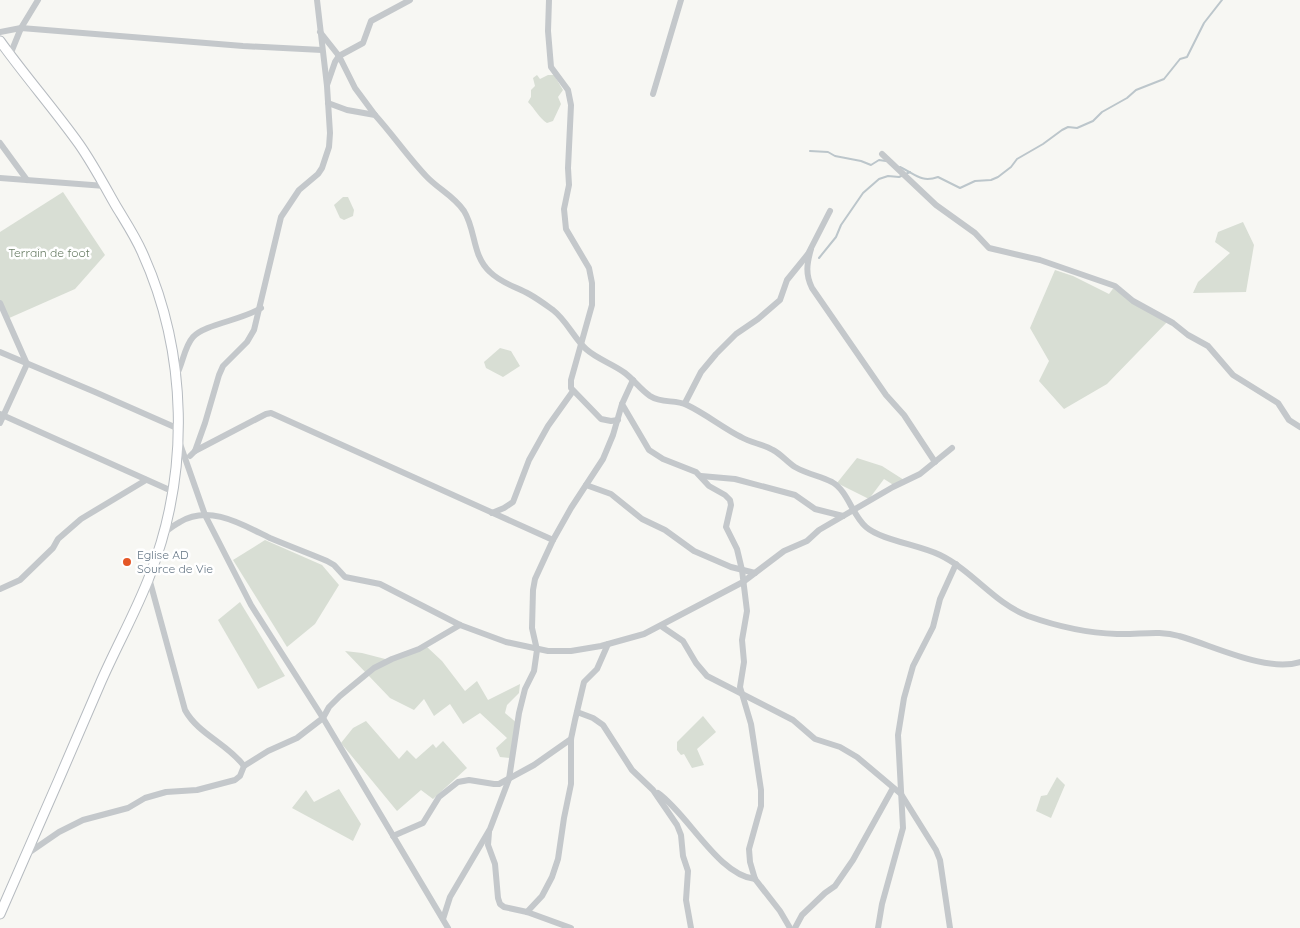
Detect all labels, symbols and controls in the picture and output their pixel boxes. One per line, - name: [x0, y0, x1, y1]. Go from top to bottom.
- park label: Terrain de foot: [8, 245, 90, 260]
- place label: Eglise AD Source de Vie: [137, 547, 213, 576]
- marker: Eglise AD Source de Vie: [121, 556, 133, 568]

